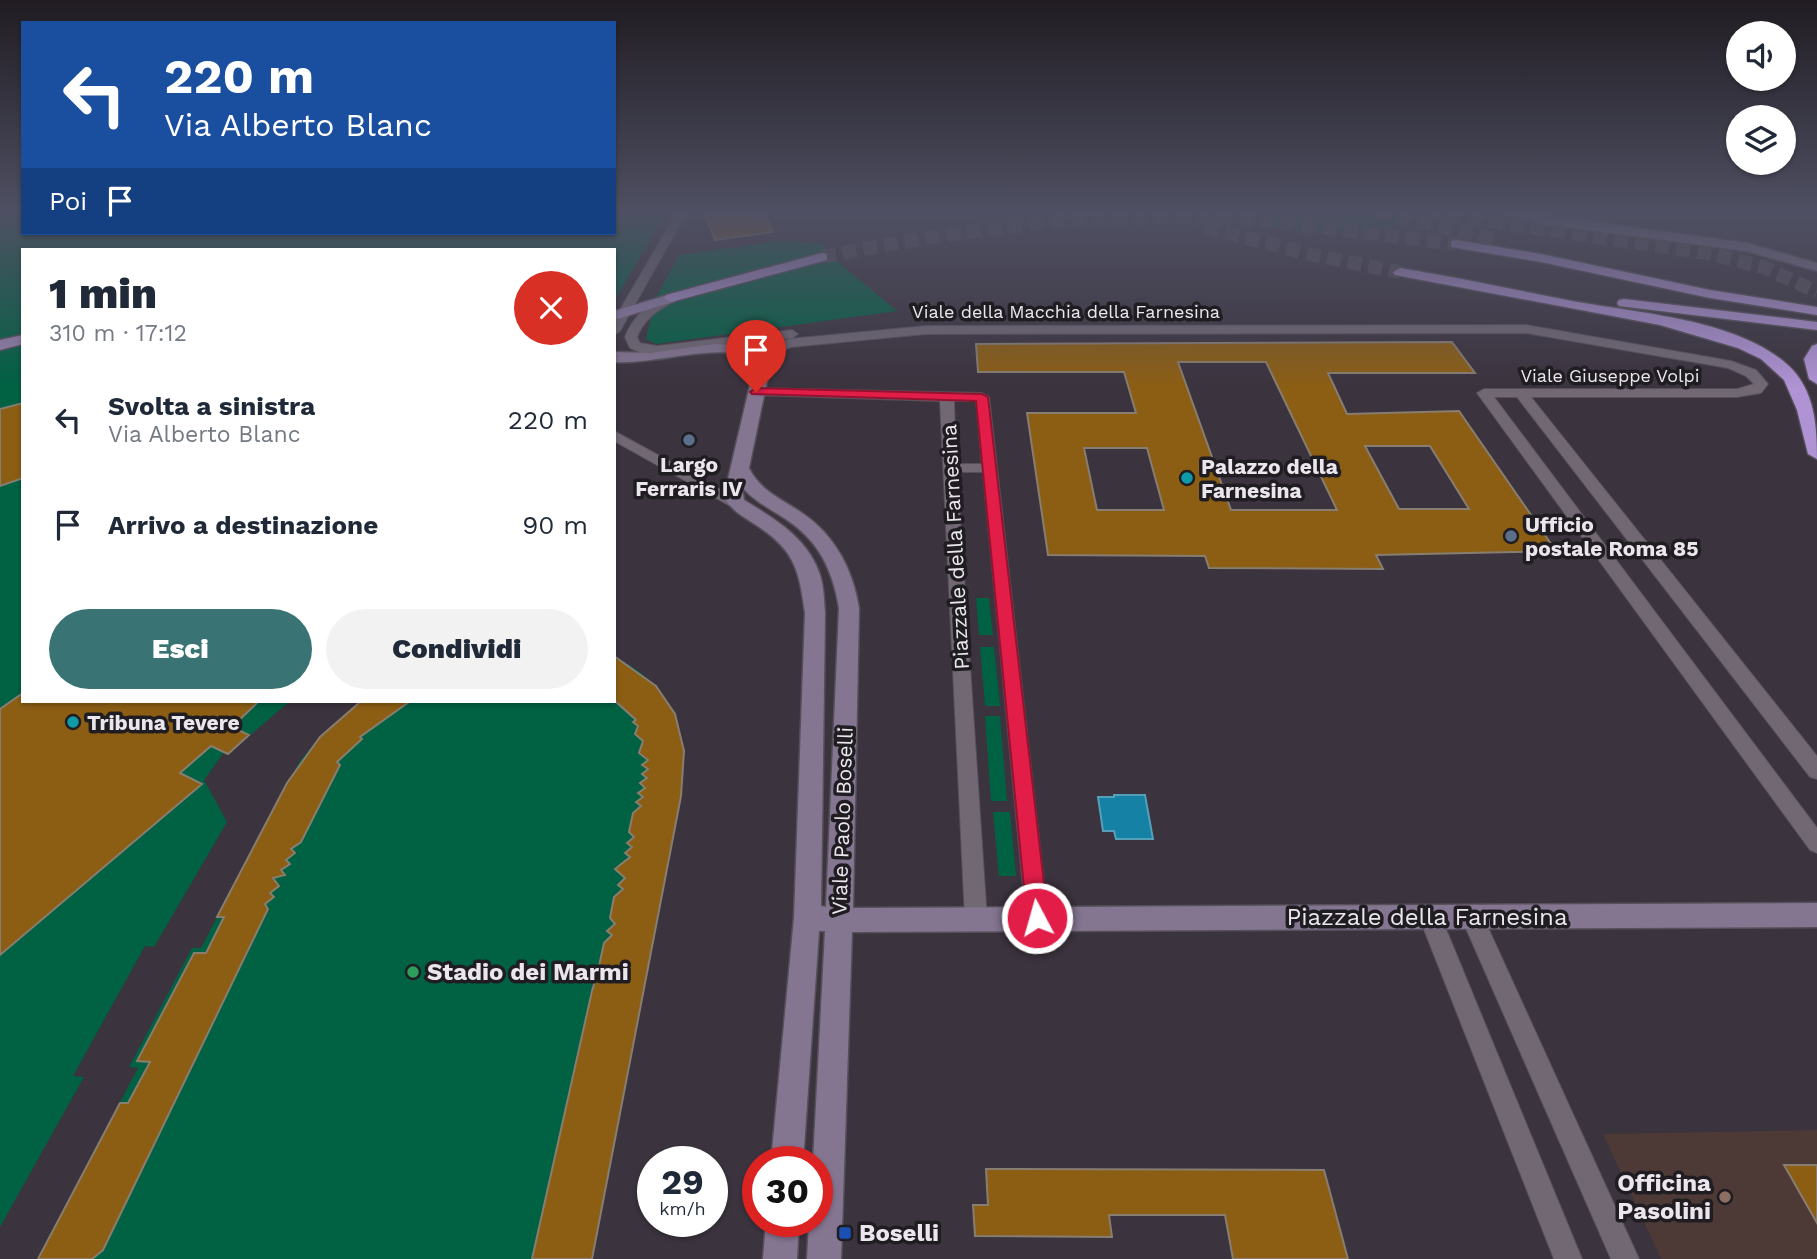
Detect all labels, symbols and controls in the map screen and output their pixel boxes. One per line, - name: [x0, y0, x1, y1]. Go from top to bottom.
- map controls: [1726, 21, 1796, 175]
- button: sound: [1726, 21, 1796, 91]
- text: 220 m: [164, 47, 314, 105]
- icon: left: [49, 49, 140, 140]
- button: layers: [1726, 105, 1796, 175]
- text: Via Alberto Blanc: [164, 106, 432, 144]
- icon: arrive: [101, 182, 139, 220]
- text: Poi: [49, 186, 87, 216]
- text: 1 min: [49, 269, 157, 318]
- button: close: [514, 271, 588, 345]
- street label: Viale della Macchia della Farnesina: [912, 301, 1220, 322]
- text: 310 m · 17:12: [49, 320, 187, 347]
- pin: [726, 320, 786, 392]
- icon: arrive: [737, 331, 775, 369]
- street label: Viale Giuseppe Volpi: [1520, 365, 1700, 386]
- text: Svolta a sinistra: [108, 391, 315, 421]
- icon: left: [49, 401, 87, 439]
- text: 220 m: [508, 405, 588, 435]
- text: Via Alberto Blanc: [108, 421, 301, 448]
- street label: Piazzale della Farnesina: [936, 423, 974, 670]
- marker: Largo Ferraris IV: [681, 432, 697, 448]
- place label: Largo Ferraris IV: [635, 452, 743, 501]
- place label: Palazzo della Farnesina: [1201, 454, 1339, 503]
- marker: Palazzo della Farnesina: [1179, 470, 1195, 486]
- icon: arrive: [49, 506, 87, 544]
- text: Arrivo a destinazione: [108, 510, 378, 540]
- text: 90 m: [522, 510, 588, 540]
- place label: Ufficio postale Roma 85: [1525, 512, 1699, 561]
- marker: Ufficio postale Roma 85: [1503, 528, 1519, 544]
- button: Esci: [49, 609, 312, 689]
- button: Condividi: [326, 609, 588, 689]
- place label: Tribuna Tevere: [87, 710, 240, 735]
- marker: Tribuna Tevere: [65, 714, 81, 730]
- street label: Viale Paolo Boselli: [826, 727, 858, 915]
- position arrow: [1000, 881, 1074, 955]
- street label: Piazzale della Farnesina: [1287, 903, 1567, 931]
- place label: Stadio dei Marmi: [427, 958, 629, 986]
- marker: Stadio dei Marmi: [405, 964, 421, 980]
- speed limit sign: 30: [742, 1146, 833, 1237]
- text: 29: [661, 1161, 704, 1203]
- place label: Officina Pasolini: [1617, 1169, 1711, 1225]
- marker: Officina Pasolini: [1717, 1189, 1733, 1205]
- text: km/h: [659, 1198, 706, 1219]
- place label: Boselli: [859, 1219, 939, 1247]
- marker: Boselli: [837, 1225, 853, 1241]

